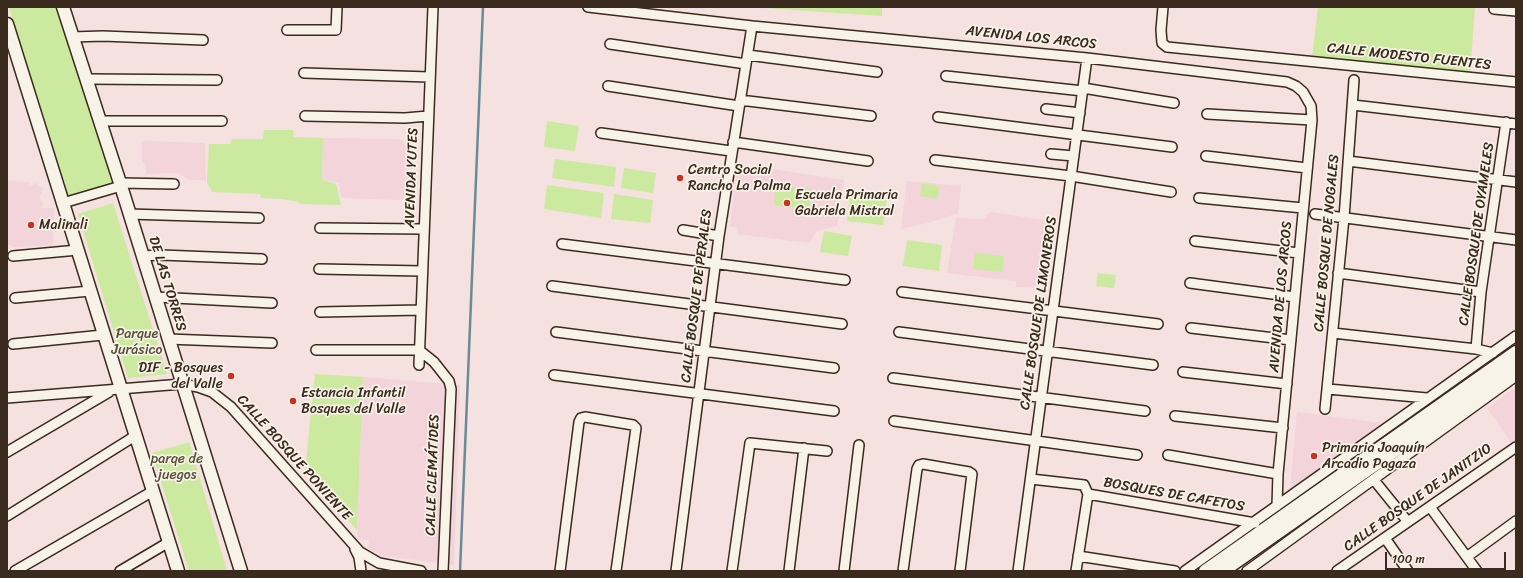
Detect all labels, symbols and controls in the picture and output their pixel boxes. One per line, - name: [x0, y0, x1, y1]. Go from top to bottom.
- street label: AVENIDA LOS ARCOS: [965, 23, 1097, 53]
- street label: CALLE MODESTO FUENTES: [1326, 40, 1492, 74]
- street label: AVENIDA YUTES: [402, 128, 422, 228]
- street label: CALLE BOSQUE DE OYAMELES: [1456, 141, 1498, 327]
- street label: CALLE BOSQUE DE NOGALES: [1311, 154, 1343, 332]
- place label: Centro Social Rancho La Palma: [688, 162, 791, 194]
- marker: Centro Social Rancho La Palma: [675, 173, 685, 183]
- place label: Escuela Primaria Gabriela Mistral: [795, 187, 898, 220]
- marker: Escuela Primaria Gabriela Mistral: [782, 198, 792, 208]
- street label: CALLE BOSQUE DE PERALES: [678, 208, 716, 384]
- street label: CALLE BOSQUE DE LIMONEROS: [1017, 215, 1061, 411]
- place label: Malinali: [39, 217, 88, 233]
- marker: Malinali: [26, 220, 36, 230]
- street label: AVENIDA DE LOS ARCOS: [1266, 221, 1296, 373]
- street label: DE LAS TORRES: [145, 235, 189, 333]
- park label: Parque Jurásico: [111, 326, 163, 358]
- place label: DIF - Bosques del Valle: [138, 360, 223, 392]
- marker: DIF - Bosques del Valle: [226, 371, 236, 381]
- place label: Estancia Infantil Bosques del Valle: [301, 385, 406, 418]
- street label: CALLE BOSQUE PONIENTE: [233, 392, 355, 524]
- marker: Estancia Infantil Bosques del Valle: [288, 396, 298, 406]
- street label: CALLE CLEMÁTIDES: [422, 414, 444, 536]
- place label: Primaria Joaquín Arcadio Pagaza: [1322, 440, 1425, 472]
- street label: CALLE BOSQUE DE JANITZIO: [1341, 440, 1495, 556]
- park label: parqe de juegos: [151, 451, 203, 484]
- marker: Primaria Joaquín Arcadio Pagaza: [1309, 451, 1319, 461]
- street label: BOSQUES DE CAFETOS: [1102, 474, 1246, 516]
- scale bar: [1387, 544, 1508, 570]
- text: 100 m: [1392, 548, 1425, 570]

